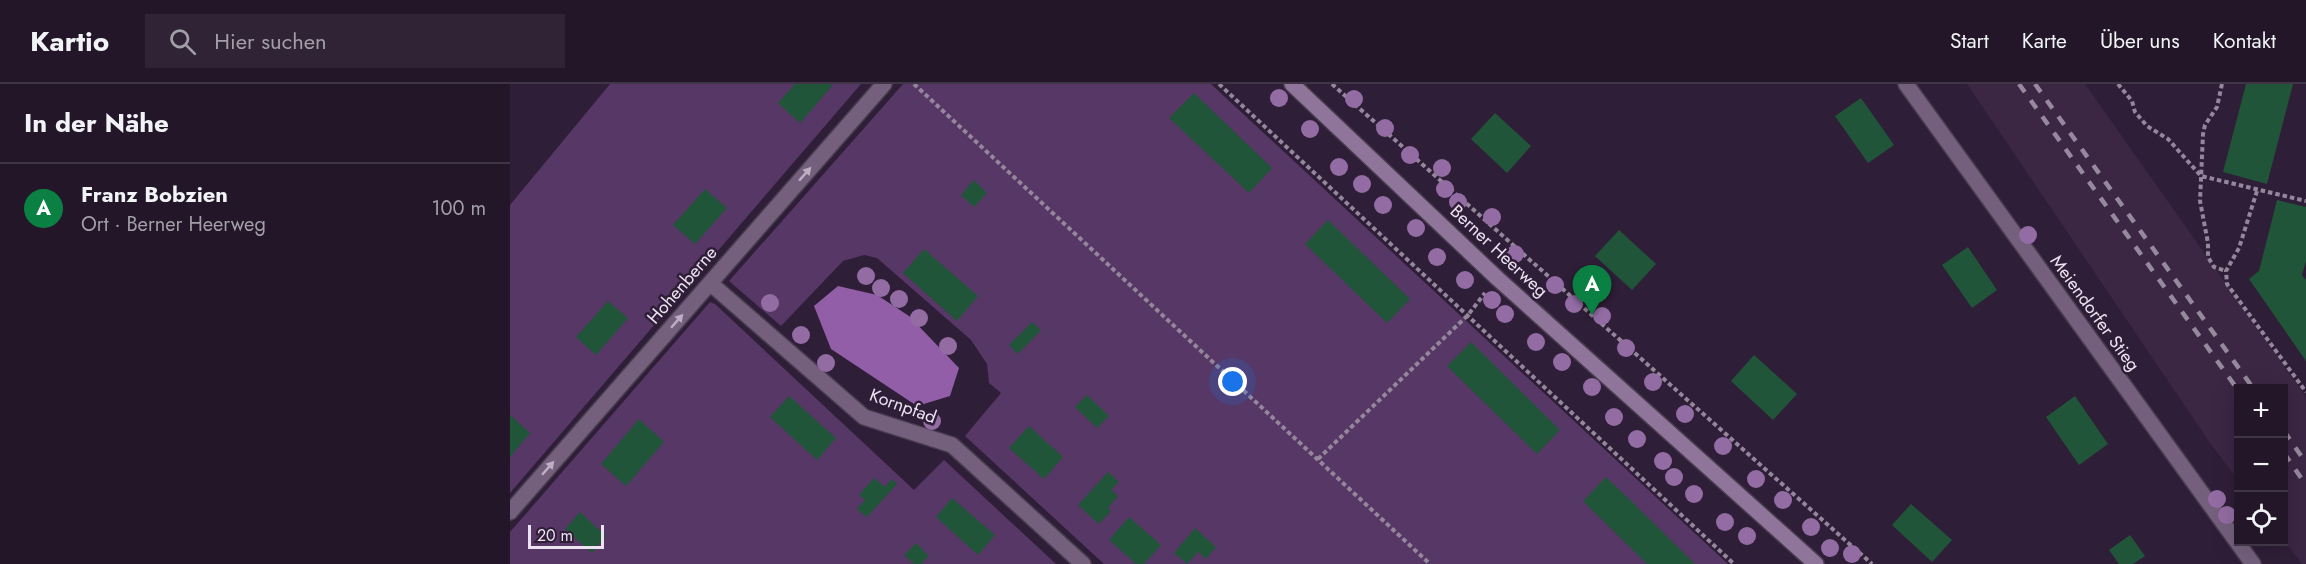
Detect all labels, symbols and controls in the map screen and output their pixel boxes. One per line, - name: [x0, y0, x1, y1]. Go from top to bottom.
- search box: [145, 14, 565, 68]
- text: Kartio: [30, 21, 109, 62]
- icon: search: [166, 25, 199, 58]
- text: Hier suchen: [214, 25, 327, 57]
- text: Start: [1950, 26, 1989, 56]
- text: Karte: [2022, 26, 2067, 56]
- text: Über uns: [2100, 26, 2180, 56]
- text: Kontakt: [2213, 26, 2276, 56]
- text: In der Nähe: [24, 104, 169, 142]
- one-way arrow: [798, 167, 811, 182]
- text: Franz Bobzien: [81, 178, 228, 210]
- text: A: [36, 194, 51, 223]
- text: 100 m: [431, 194, 486, 223]
- street label: Berner Heerweg: [1444, 199, 1554, 303]
- text: Ort · Berner Heerweg: [81, 210, 266, 239]
- street label: Hohenberne: [641, 241, 723, 329]
- street label: Meiendorfer Stieg: [2044, 250, 2146, 376]
- pin: A: [1572, 266, 1612, 315]
- one-way arrow: [670, 314, 683, 329]
- your location: [1218, 367, 1247, 396]
- street label: Kornpfad: [866, 382, 940, 430]
- map controls: [2234, 384, 2288, 546]
- button: +: [2234, 384, 2288, 438]
- button: −: [2234, 438, 2288, 492]
- one-way arrow: [542, 460, 555, 476]
- button: locate: [2234, 492, 2288, 546]
- scale bar: [528, 522, 604, 550]
- text: 20 m: [537, 524, 573, 547]

